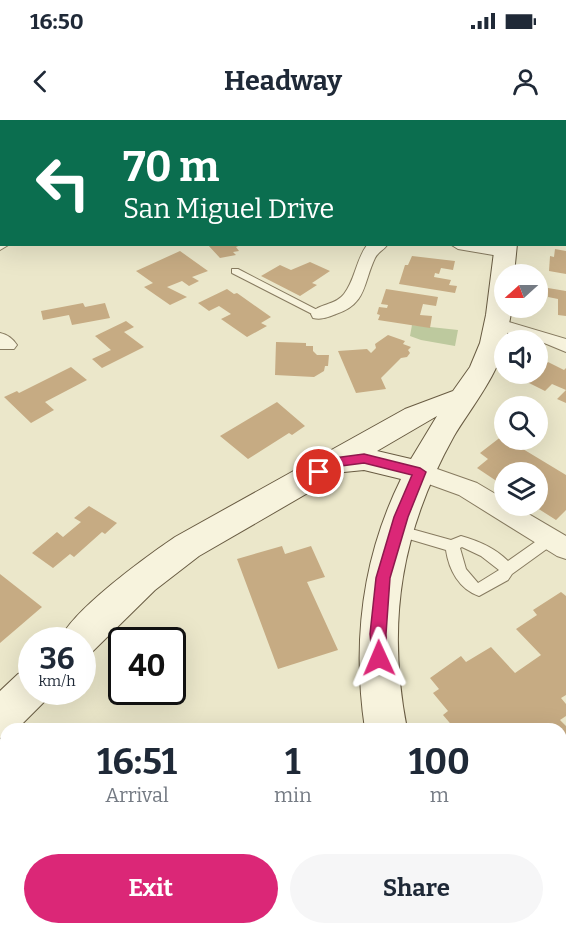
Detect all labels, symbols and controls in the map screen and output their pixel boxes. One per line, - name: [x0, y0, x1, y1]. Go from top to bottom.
- text: 16:50: [30, 8, 84, 35]
- icon: back: [24, 65, 57, 98]
- text: Headway: [224, 65, 342, 97]
- icon: person: [509, 65, 542, 98]
- text: 70 m: [123, 142, 219, 192]
- icon: left: [24, 144, 102, 222]
- text: San Miguel Drive: [123, 193, 334, 225]
- north arrow: [494, 264, 548, 318]
- map controls: [494, 264, 548, 516]
- button: sound: [494, 330, 548, 384]
- button: search: [494, 396, 548, 450]
- pin: [293, 446, 344, 497]
- icon: arrive: [302, 455, 335, 488]
- button: layers: [494, 462, 548, 516]
- position arrow: [347, 626, 411, 690]
- speed limit sign: 40: [108, 627, 186, 705]
- text: 36: [39, 641, 75, 677]
- text: km/h: [38, 672, 76, 690]
- text: 16:51: [97, 740, 177, 784]
- text: 1: [285, 740, 301, 784]
- text: 100: [409, 740, 470, 784]
- text: Arrival: [105, 783, 169, 807]
- text: min: [274, 783, 312, 807]
- text: m: [430, 783, 449, 807]
- button: Exit: [24, 854, 278, 923]
- button: Share: [290, 854, 543, 923]

